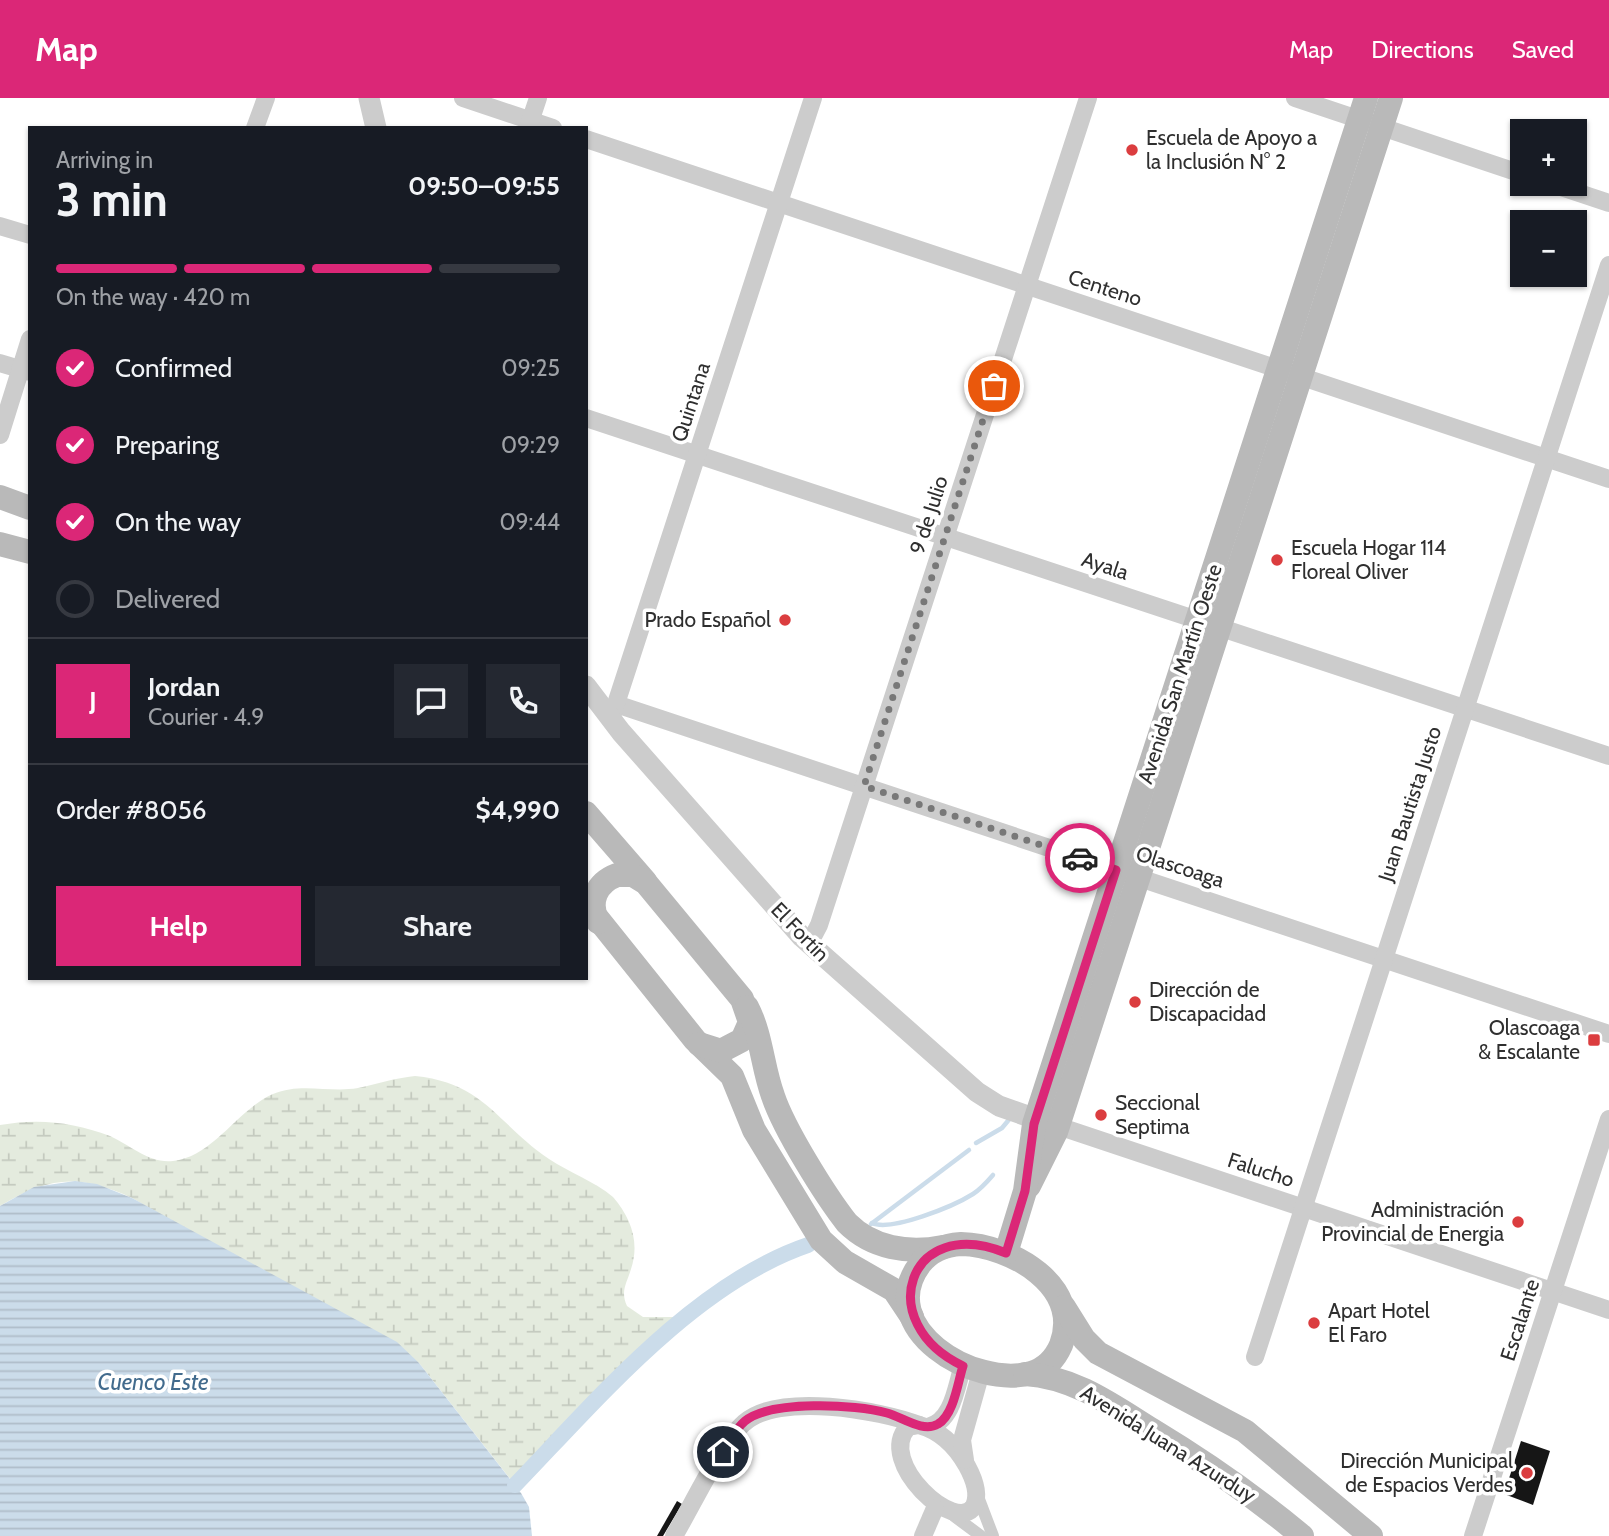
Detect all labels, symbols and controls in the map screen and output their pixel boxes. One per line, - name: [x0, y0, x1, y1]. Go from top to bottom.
- text: Map: [35, 29, 98, 69]
- text: Map: [1289, 35, 1333, 64]
- text: Directions: [1371, 35, 1474, 64]
- text: Saved: [1512, 35, 1574, 64]
- map controls: [1510, 119, 1587, 287]
- button: +: [1510, 119, 1587, 196]
- place label: Escuela de Apoyo a la Inclusión N° 2: [1146, 125, 1317, 174]
- marker: Escuela de Apoyo a la Inclusión N° 2: [1124, 142, 1140, 158]
- text: Arriving in: [56, 146, 153, 174]
- text: 09:50–09:55: [408, 170, 560, 202]
- text: 3 min: [56, 172, 168, 228]
- button: −: [1510, 210, 1587, 287]
- street label: Centeno: [1065, 264, 1145, 311]
- text: On the way · 420 m: [56, 283, 250, 311]
- icon: check: [56, 349, 94, 387]
- text: Confirmed: [115, 352, 232, 384]
- text: 09:25: [502, 354, 560, 382]
- pin: [964, 356, 1024, 416]
- street label: Quintana: [666, 359, 715, 445]
- icon: bag: [975, 367, 1013, 405]
- icon: check: [56, 426, 94, 464]
- text: Preparing: [115, 429, 219, 461]
- text: 09:29: [501, 431, 560, 459]
- street label: 9 de Julio: [904, 473, 953, 557]
- icon: check: [56, 503, 94, 541]
- text: On the way: [115, 506, 241, 538]
- text: 09:44: [500, 508, 560, 536]
- place label: Escuela Hogar 114 Floreal Oliver: [1291, 535, 1446, 584]
- street label: Ayala: [1079, 546, 1132, 585]
- marker: Escuela Hogar 114 Floreal Oliver: [1269, 552, 1285, 568]
- street label: Avenida San Martín Oeste: [1132, 561, 1227, 787]
- text: Delivered: [115, 583, 220, 615]
- place label: Prado Español: [644, 607, 771, 632]
- marker: Prado Español: [777, 612, 793, 628]
- button: chat: [394, 664, 468, 738]
- button: phone: [486, 664, 560, 738]
- text: Jordan: [148, 671, 220, 703]
- text: J: [89, 685, 97, 717]
- text: Courier · 4.9: [148, 703, 264, 731]
- street label: Juan Bautista Justo: [1372, 723, 1446, 886]
- text: Order #8056: [56, 794, 207, 826]
- text: $4,990: [476, 794, 560, 826]
- courier: [1045, 823, 1115, 893]
- icon: car: [1061, 839, 1099, 877]
- street label: Olascoaga: [1133, 841, 1227, 893]
- button: Help: [56, 886, 301, 966]
- button: Share: [315, 886, 560, 966]
- street label: El Fortín: [766, 897, 835, 967]
- place label: Dirección de Discapacidad: [1149, 977, 1266, 1026]
- marker: Dirección de Discapacidad: [1127, 994, 1143, 1010]
- place label: Olascoaga & Escalante: [1478, 1015, 1580, 1064]
- marker: Olascoaga & Escalante: [1586, 1032, 1602, 1048]
- place label: Seccional Septima: [1115, 1090, 1200, 1139]
- marker: Seccional Septima: [1093, 1107, 1109, 1123]
- street label: Falucho: [1225, 1147, 1297, 1192]
- place label: Administración Provincial de Energia: [1321, 1197, 1504, 1246]
- marker: Administración Provincial de Energia: [1510, 1214, 1526, 1230]
- street label: Escalante: [1495, 1276, 1544, 1364]
- place label: Apart Hotel El Faro: [1328, 1298, 1430, 1347]
- marker: Apart Hotel El Faro: [1306, 1315, 1322, 1331]
- water label: Cuenco Este: [98, 1368, 208, 1396]
- street label: Avenida Juana Azurduy: [1076, 1379, 1261, 1508]
- pin: [693, 1422, 753, 1482]
- icon: home: [704, 1433, 742, 1471]
- place label: Dirección Municipal de Espacios Verdes: [1340, 1448, 1513, 1497]
- marker: Dirección Municipal de Espacios Verdes: [1519, 1465, 1535, 1481]

